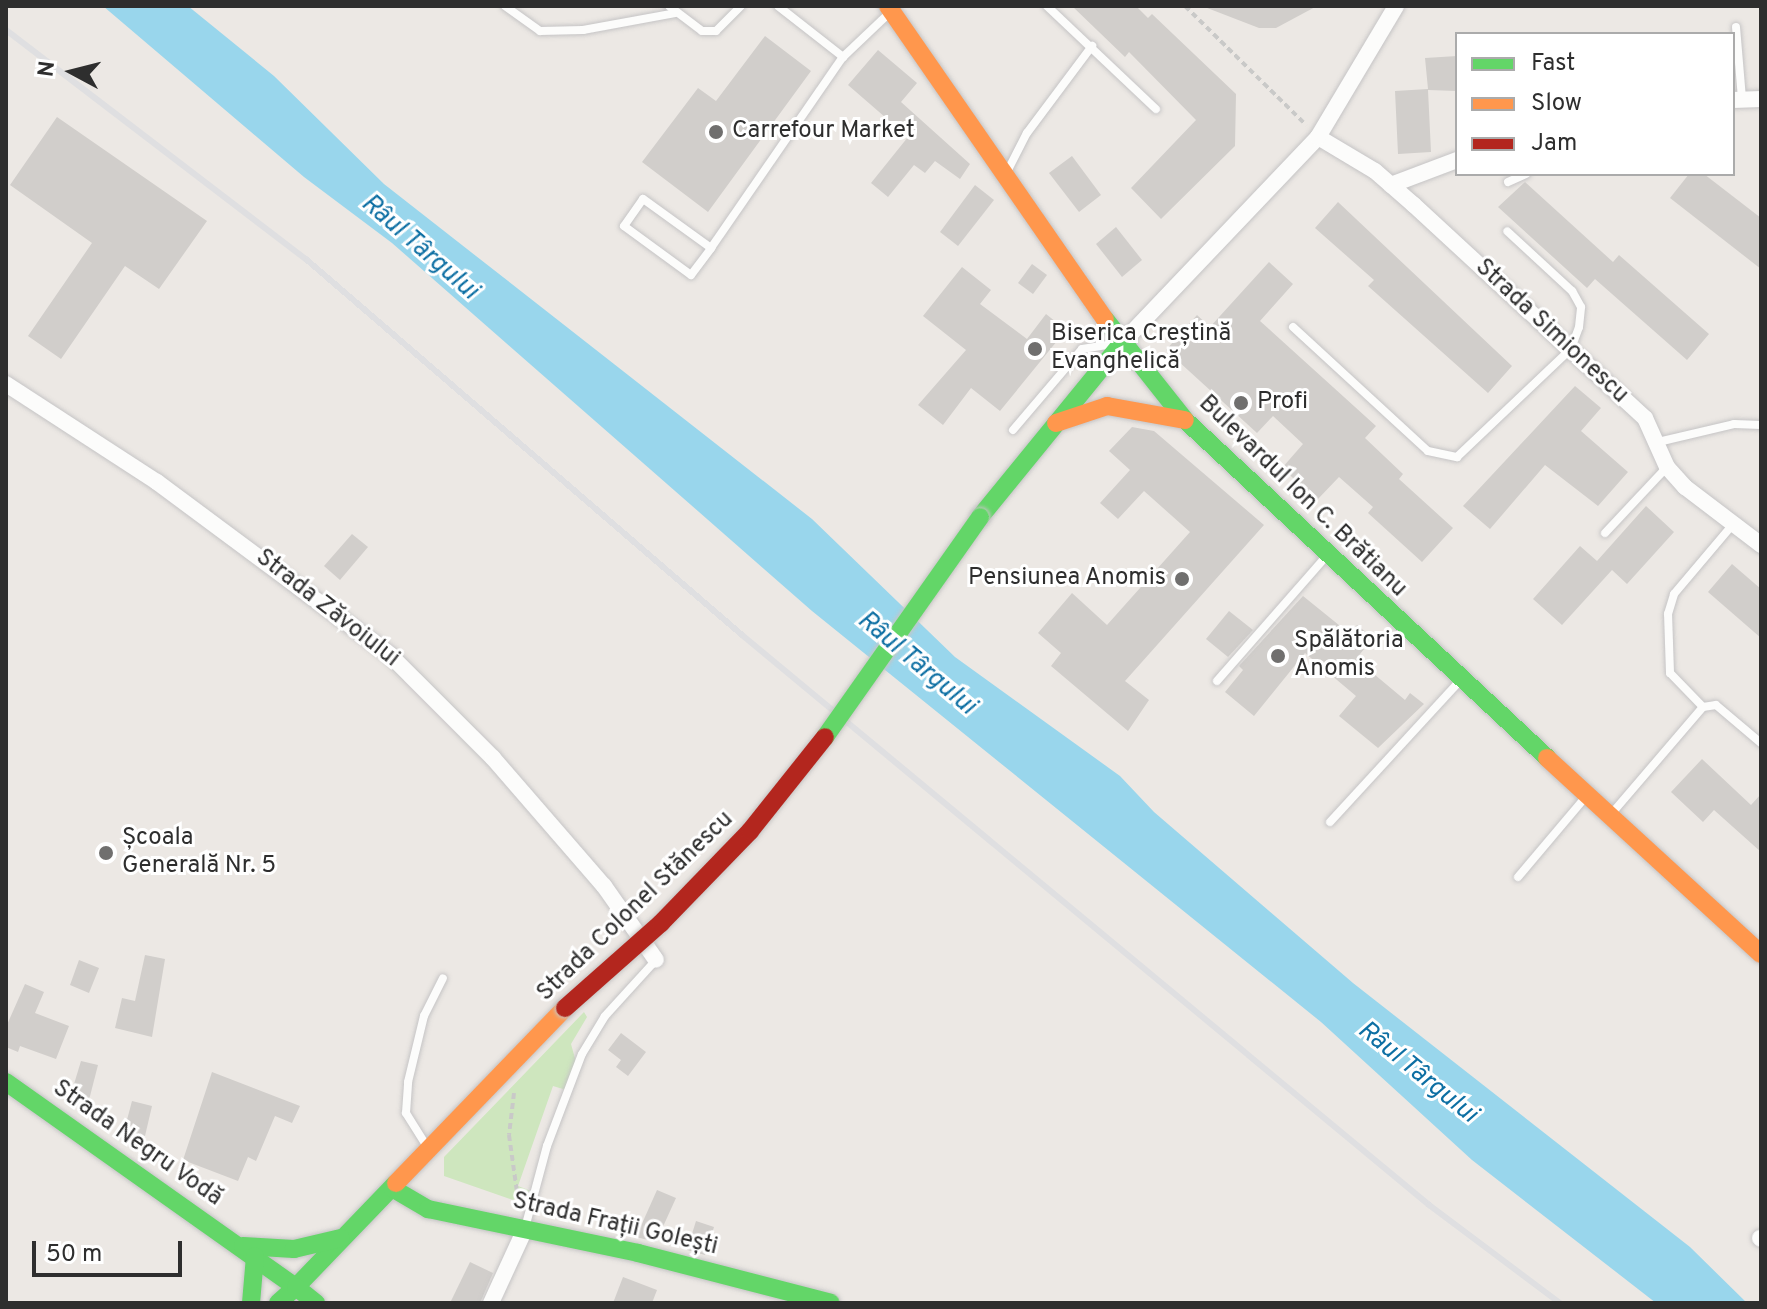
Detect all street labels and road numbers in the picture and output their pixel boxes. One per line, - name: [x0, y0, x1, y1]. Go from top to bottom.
- street label: Strada Simionescu: [1468, 254, 1634, 410]
- street label: Bulevardul Ion C. Brătianu: [1192, 390, 1412, 604]
- street label: Strada Zăvoiului: [249, 544, 405, 674]
- street label: Strada Colonel Stănescu: [532, 806, 740, 1008]
- street label: Strada Negru Vodă: [46, 1074, 228, 1214]
- street label: Strada Frații Golești: [510, 1187, 720, 1263]

